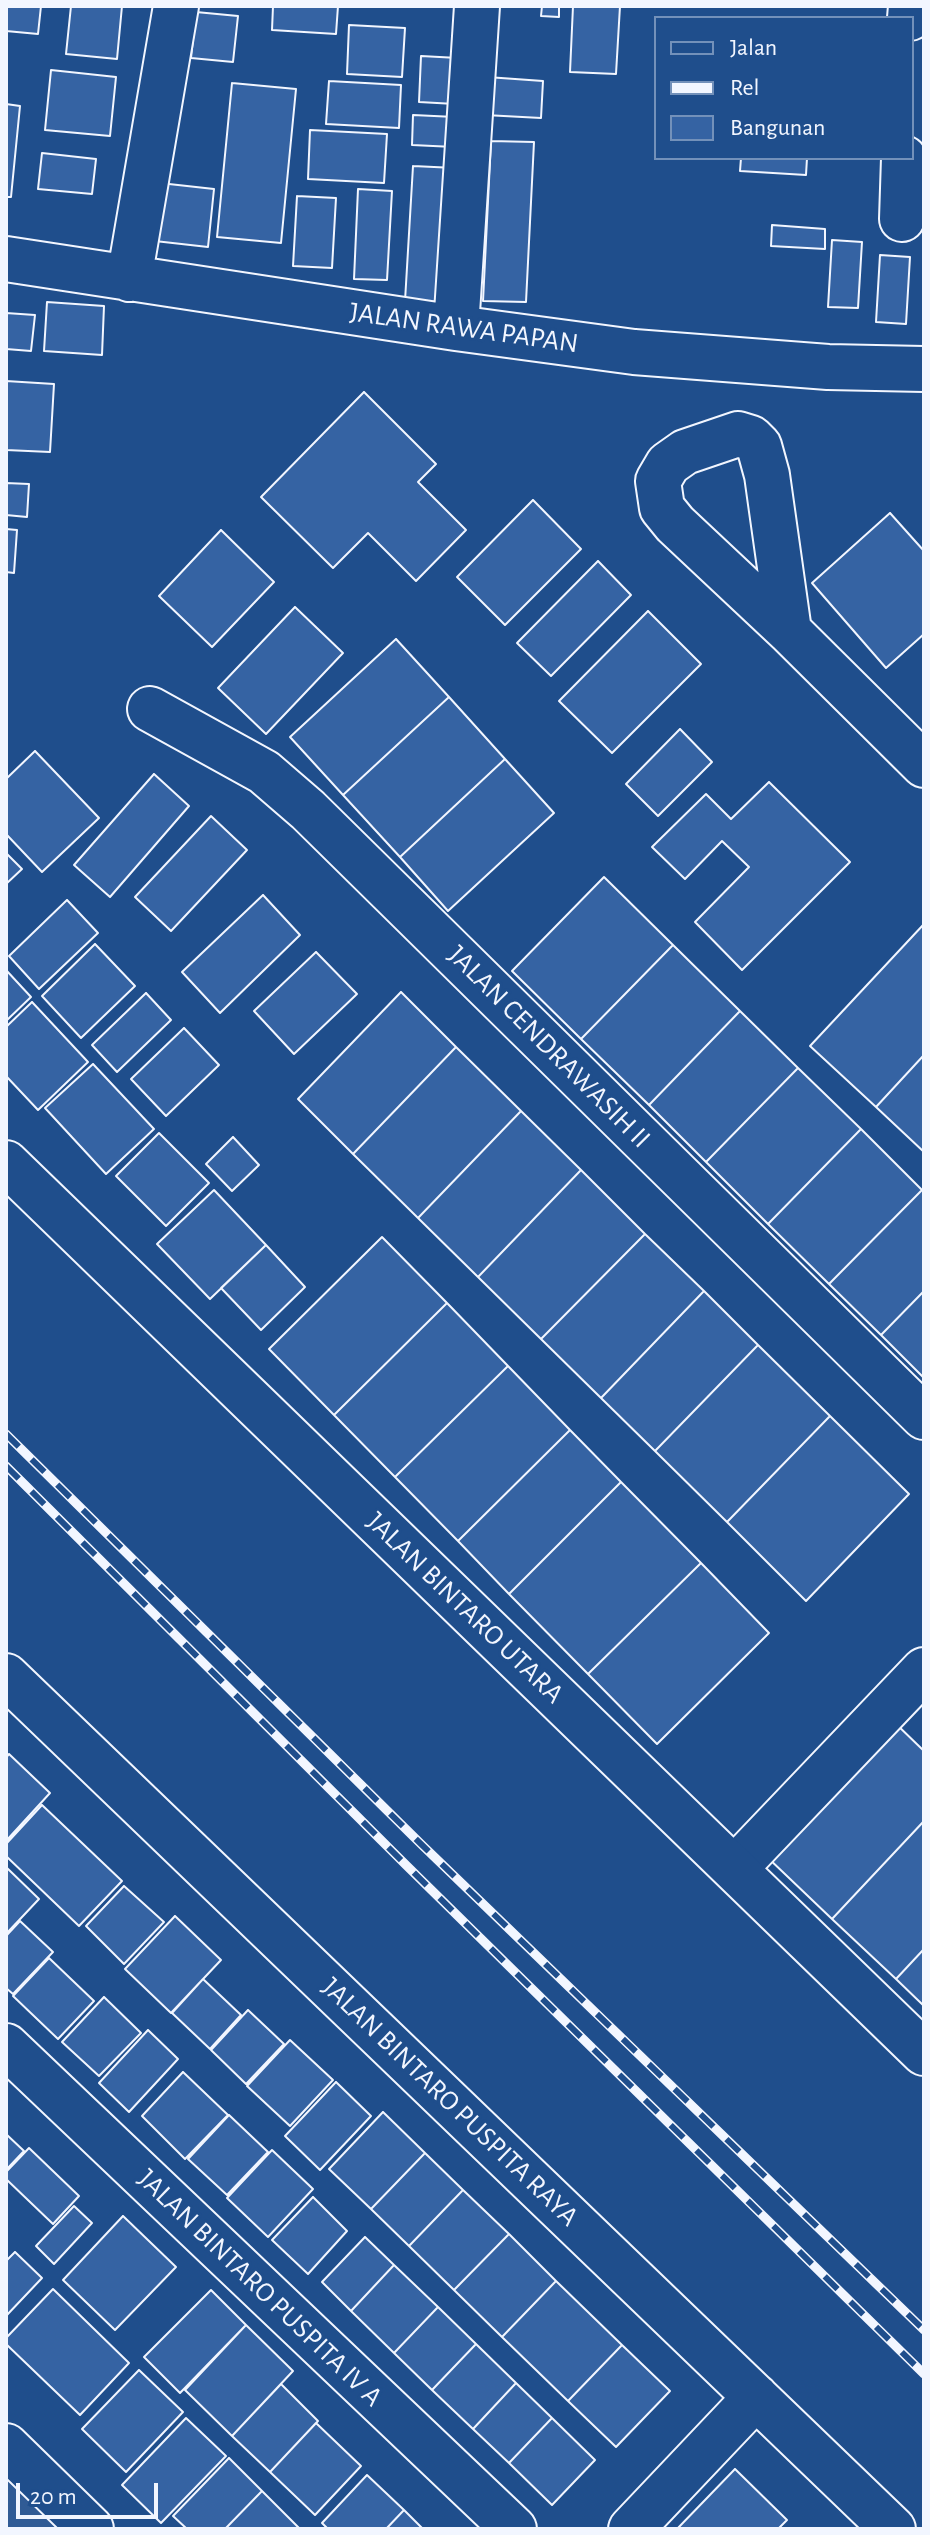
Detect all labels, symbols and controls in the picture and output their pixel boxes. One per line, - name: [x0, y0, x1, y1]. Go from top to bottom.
- legend: [654, 16, 914, 160]
- text: Jalan: [730, 36, 777, 60]
- text: Rel: [730, 76, 759, 100]
- text: Bangunan: [730, 116, 825, 140]
- street label: JALAN RAWA PAPAN: [348, 295, 580, 361]
- street label: JALAN CENDRAWASIH II: [441, 939, 657, 1155]
- street label: JALAN BINTARO UTARA: [359, 1505, 571, 1711]
- street label: JALAN BINTARO PUSPITA RAYA: [315, 1971, 585, 2233]
- street label: JALAN BINTARO PUSPITA IV A: [131, 2162, 389, 2414]
- scale bar: [20, 2467, 162, 2517]
- text: 20 m: [30, 2485, 77, 2509]

